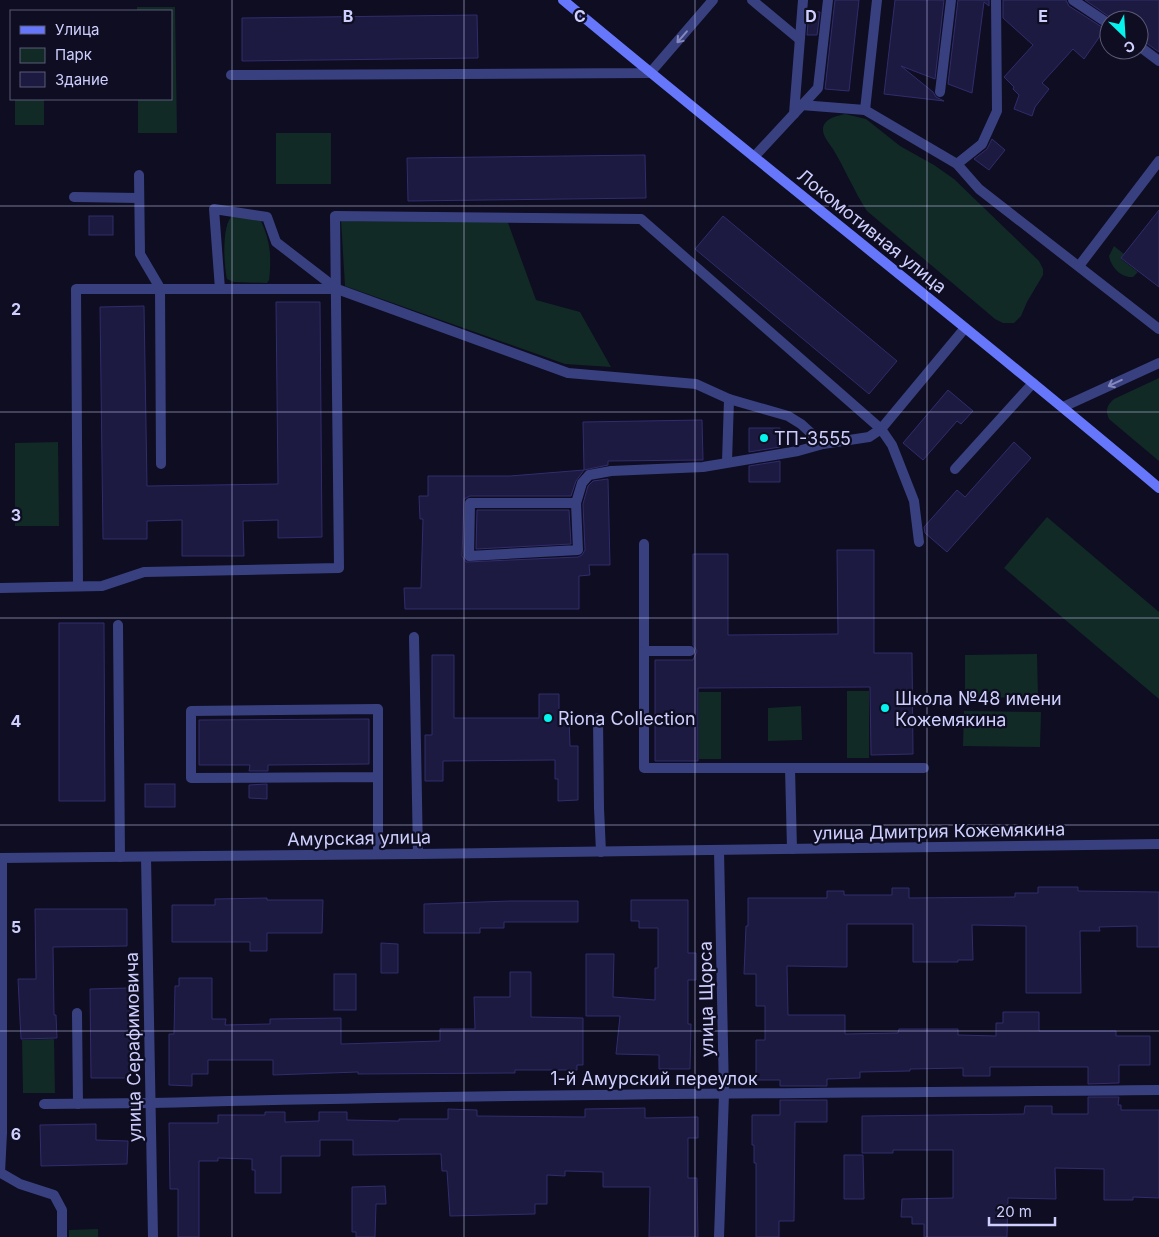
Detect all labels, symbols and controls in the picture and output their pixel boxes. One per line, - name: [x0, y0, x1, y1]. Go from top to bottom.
- text: B: [343, 6, 353, 26]
- text: C: [574, 6, 586, 26]
- text: D: [805, 6, 817, 26]
- text: E: [1038, 6, 1048, 26]
- legend: [10, 10, 172, 100]
- north arrow: [1099, 10, 1149, 60]
- text: Улица: [55, 20, 99, 39]
- one-way arrow: [676, 30, 687, 43]
- text: С: [1121, 37, 1138, 57]
- text: Парк: [55, 45, 92, 64]
- text: Здание: [55, 70, 109, 89]
- street label: Локомотивная улица: [793, 164, 951, 298]
- text: 2: [11, 299, 21, 319]
- one-way arrow: [1108, 379, 1123, 389]
- place label: ТП-3555: [774, 428, 851, 449]
- marker: ТП-3555: [758, 432, 770, 444]
- text: 3: [11, 505, 21, 525]
- place label: Школа №48 имени Кожемякина: [895, 688, 1062, 730]
- marker: Школа №48 имени Кожемякина: [879, 702, 891, 714]
- place label: Riona Collection: [558, 708, 696, 729]
- text: 4: [11, 711, 22, 731]
- marker: Riona Collection: [542, 712, 554, 724]
- street label: улица Дмитрия Кожемякина: [813, 818, 1065, 844]
- street label: Амурская улица: [287, 826, 431, 850]
- text: 5: [11, 917, 21, 937]
- street label: улица Щорса: [694, 941, 718, 1057]
- street label: улица Серафимовича: [121, 952, 145, 1142]
- street label: 1-й Амурский переулок: [550, 1068, 758, 1089]
- text: 6: [11, 1124, 21, 1144]
- scale bar: [989, 1194, 1055, 1226]
- text: 20 m: [996, 1202, 1032, 1221]

